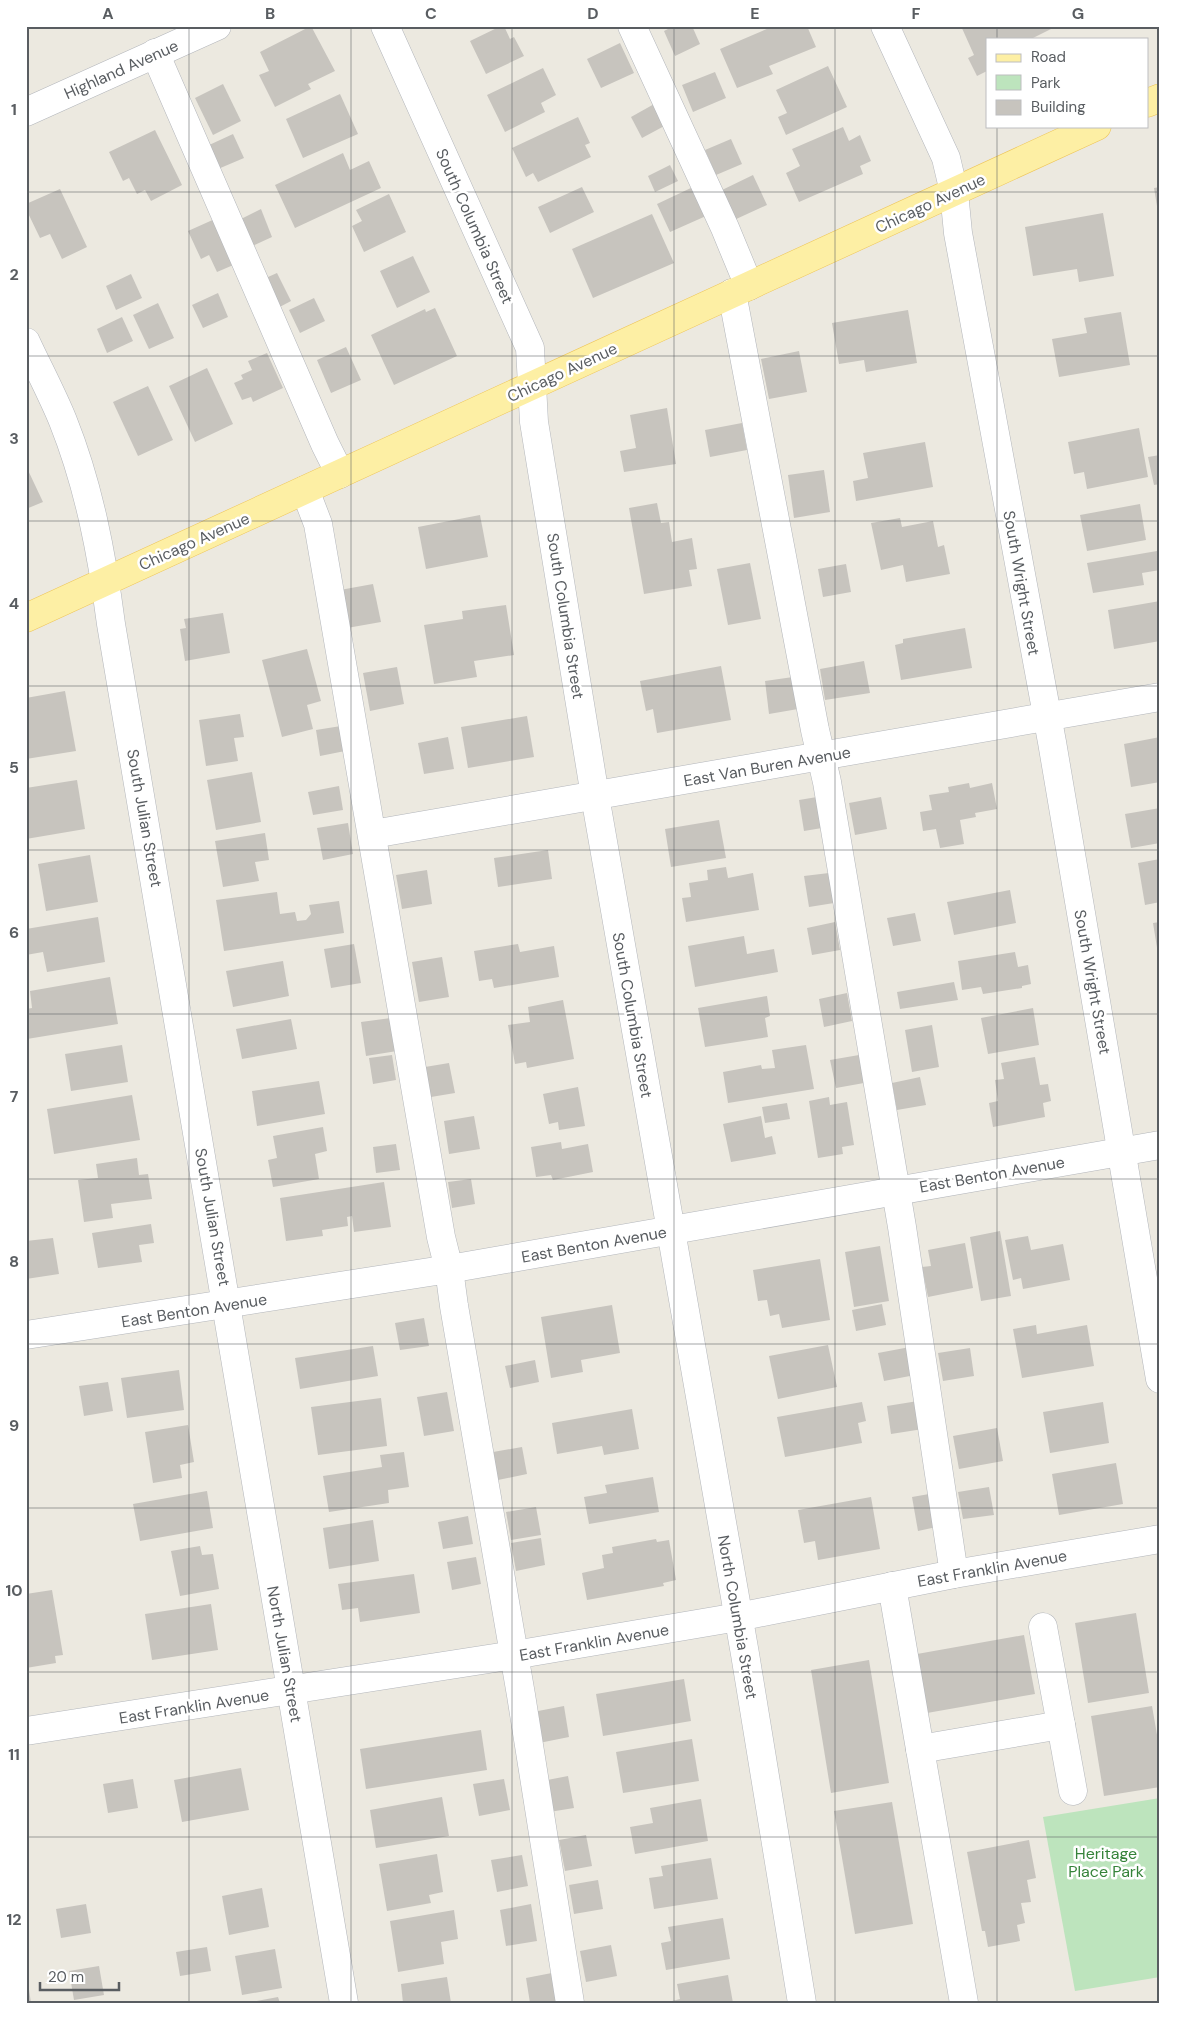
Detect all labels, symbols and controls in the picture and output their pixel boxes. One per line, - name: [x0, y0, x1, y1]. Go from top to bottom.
- text: A: [102, 3, 114, 24]
- text: B: [265, 3, 275, 24]
- text: C: [425, 3, 437, 24]
- text: D: [587, 3, 599, 24]
- text: E: [750, 3, 760, 24]
- text: F: [912, 3, 921, 24]
- text: G: [1072, 3, 1084, 24]
- street label: Highland Avenue: [61, 35, 182, 104]
- legend: [986, 38, 1148, 128]
- text: Road: [1031, 47, 1066, 67]
- text: Park: [1031, 73, 1061, 93]
- text: Building: [1031, 97, 1086, 117]
- text: 1: [11, 99, 17, 120]
- street label: South Columbia Street: [431, 145, 518, 307]
- street label: Chicago Avenue: [872, 169, 989, 238]
- text: 2: [9, 264, 19, 285]
- street label: Chicago Avenue: [504, 338, 621, 407]
- text: 3: [9, 428, 19, 449]
- street label: Chicago Avenue: [136, 508, 253, 575]
- street label: South Wright Street: [998, 509, 1045, 657]
- street label: South Columbia Street: [542, 532, 589, 701]
- text: 4: [9, 593, 19, 614]
- street label: East Van Buren Avenue: [682, 741, 852, 792]
- street label: South Julian Street: [122, 747, 167, 889]
- text: 5: [9, 757, 19, 778]
- street label: South Wright Street: [1069, 908, 1116, 1056]
- text: 6: [9, 922, 19, 943]
- street label: South Columbia Street: [608, 931, 657, 1100]
- text: 7: [10, 1086, 19, 1107]
- street label: South Julian Street: [190, 1146, 235, 1288]
- street label: East Benton Avenue: [918, 1151, 1066, 1198]
- street label: East Benton Avenue: [520, 1221, 668, 1268]
- text: 8: [9, 1251, 19, 1272]
- street label: East Benton Avenue: [120, 1289, 268, 1332]
- text: 9: [9, 1415, 19, 1436]
- street label: North Columbia Street: [713, 1533, 762, 1701]
- street label: East Franklin Avenue: [916, 1545, 1069, 1592]
- text: 10: [5, 1580, 23, 1601]
- street label: North Julian Street: [262, 1584, 307, 1724]
- street label: East Franklin Avenue: [518, 1619, 671, 1666]
- street label: East Franklin Avenue: [118, 1684, 271, 1729]
- text: 11: [8, 1744, 20, 1765]
- park label: Heritage Place Park: [1068, 1843, 1144, 1882]
- text: 12: [6, 1909, 22, 1930]
- scale bar: [40, 1959, 119, 1991]
- text: 20 m: [48, 1967, 84, 1987]

